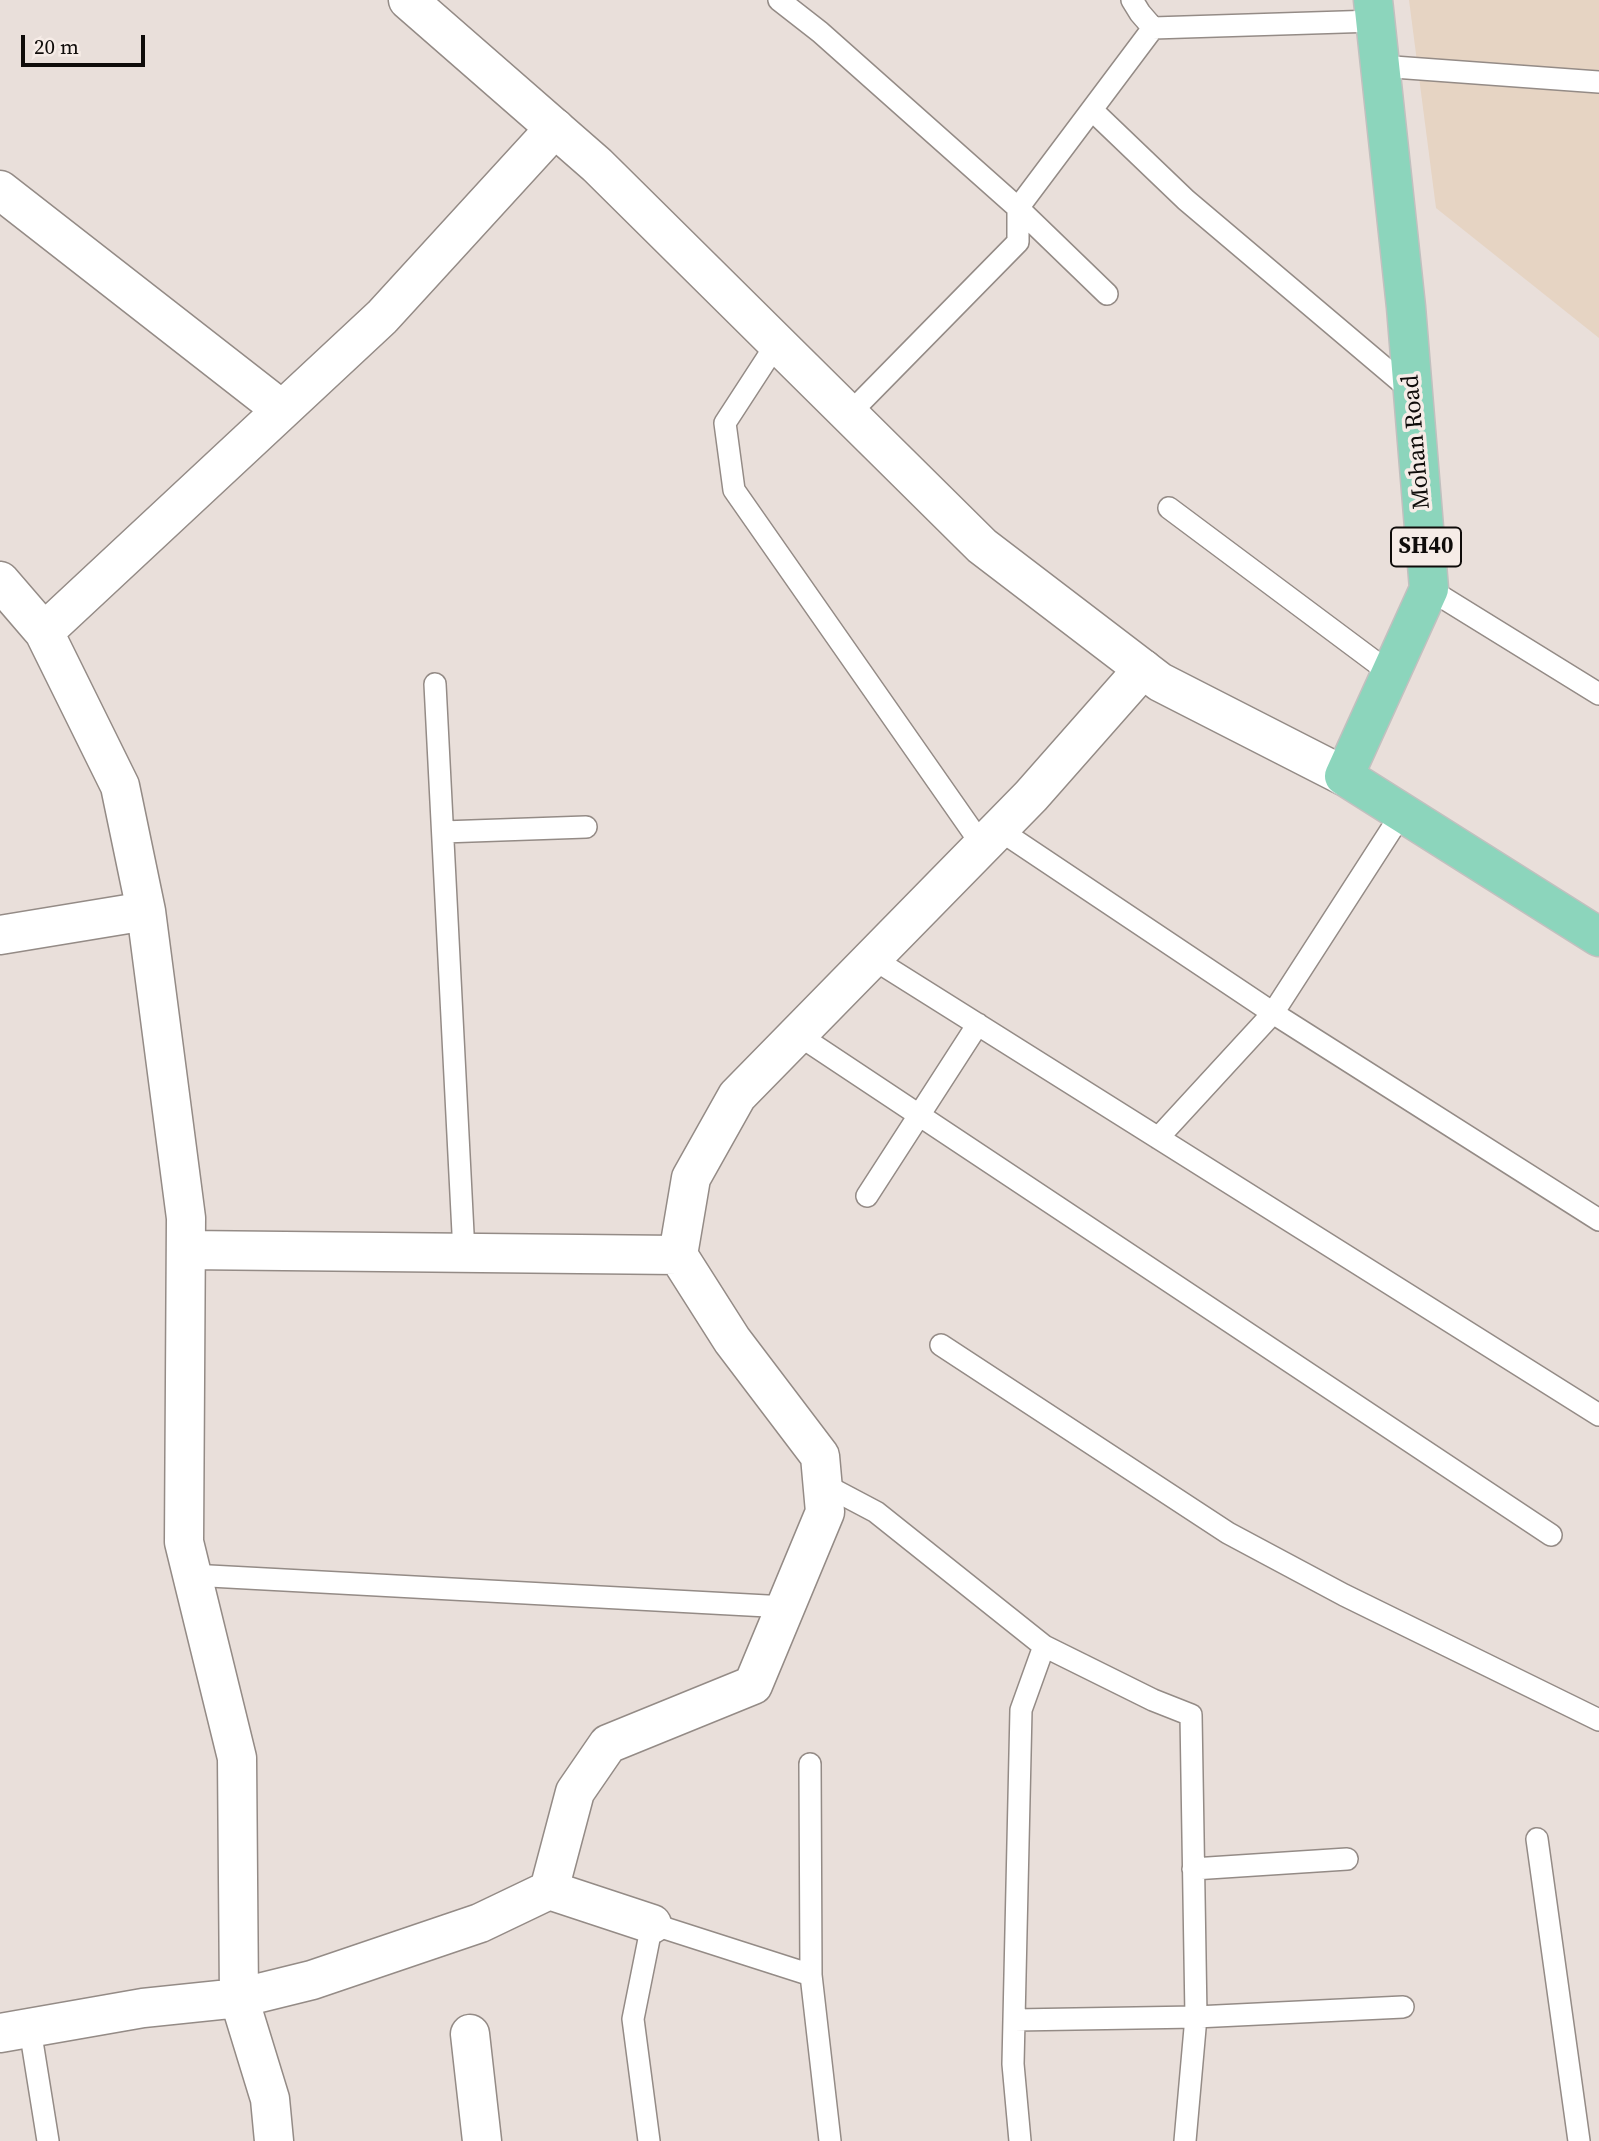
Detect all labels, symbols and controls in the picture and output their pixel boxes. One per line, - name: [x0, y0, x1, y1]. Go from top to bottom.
- scale bar: [24, 21, 149, 65]
- text: 20 m: [34, 32, 79, 61]
- street label: Mohan Road: [1397, 373, 1437, 511]
- road number: SH40: [1391, 527, 1461, 566]

